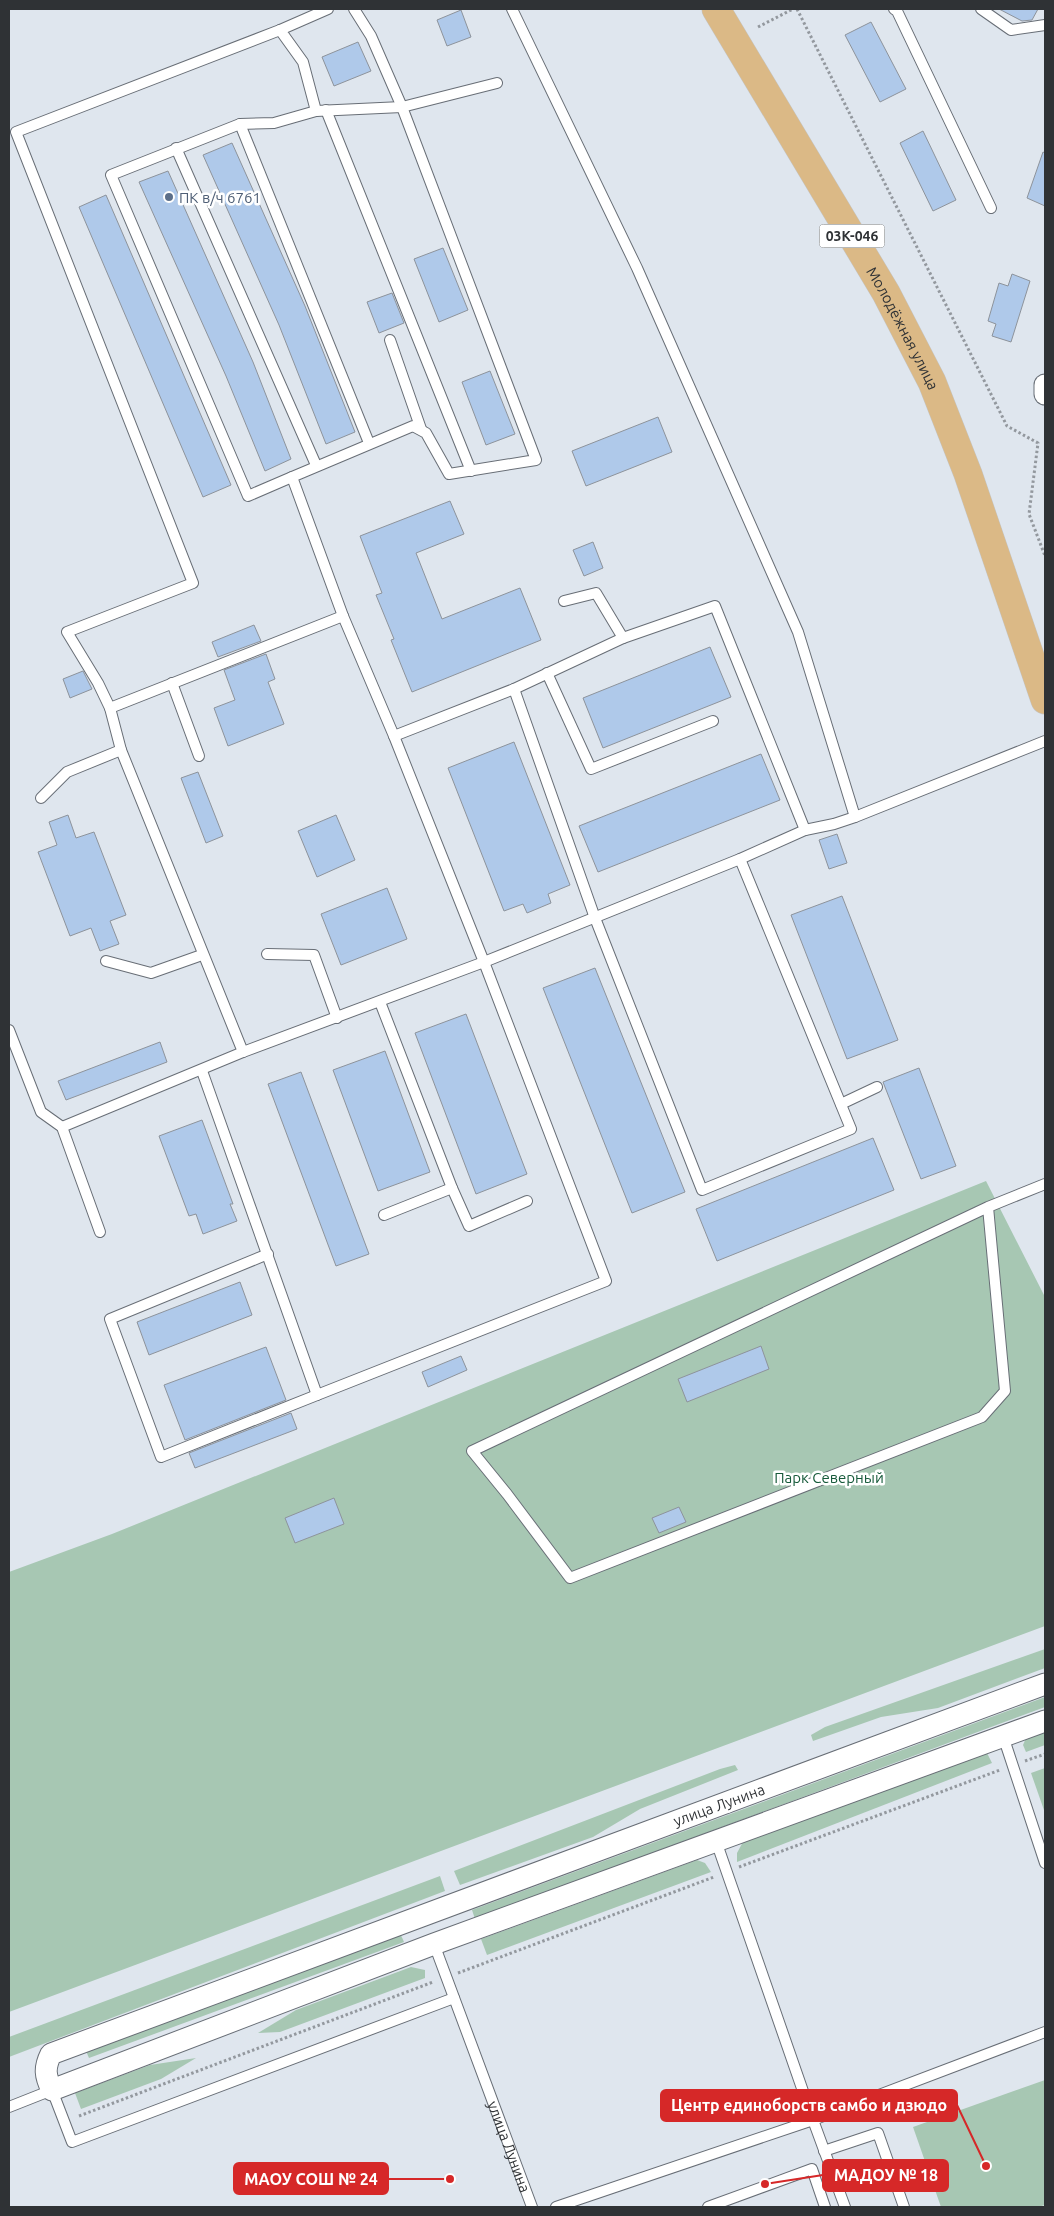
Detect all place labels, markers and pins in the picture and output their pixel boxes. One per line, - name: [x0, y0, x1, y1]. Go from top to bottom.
- place label: ПК в/ч 6761: [179, 189, 261, 206]
- marker: ПК в/ч 6761: [163, 191, 175, 203]
- callout: Центр единоборств самбо и дзюдо: [661, 2090, 957, 2121]
- callout: МАДОУ № 18: [823, 2160, 948, 2191]
- callout: МАОУ СОШ № 24: [234, 2163, 388, 2194]

